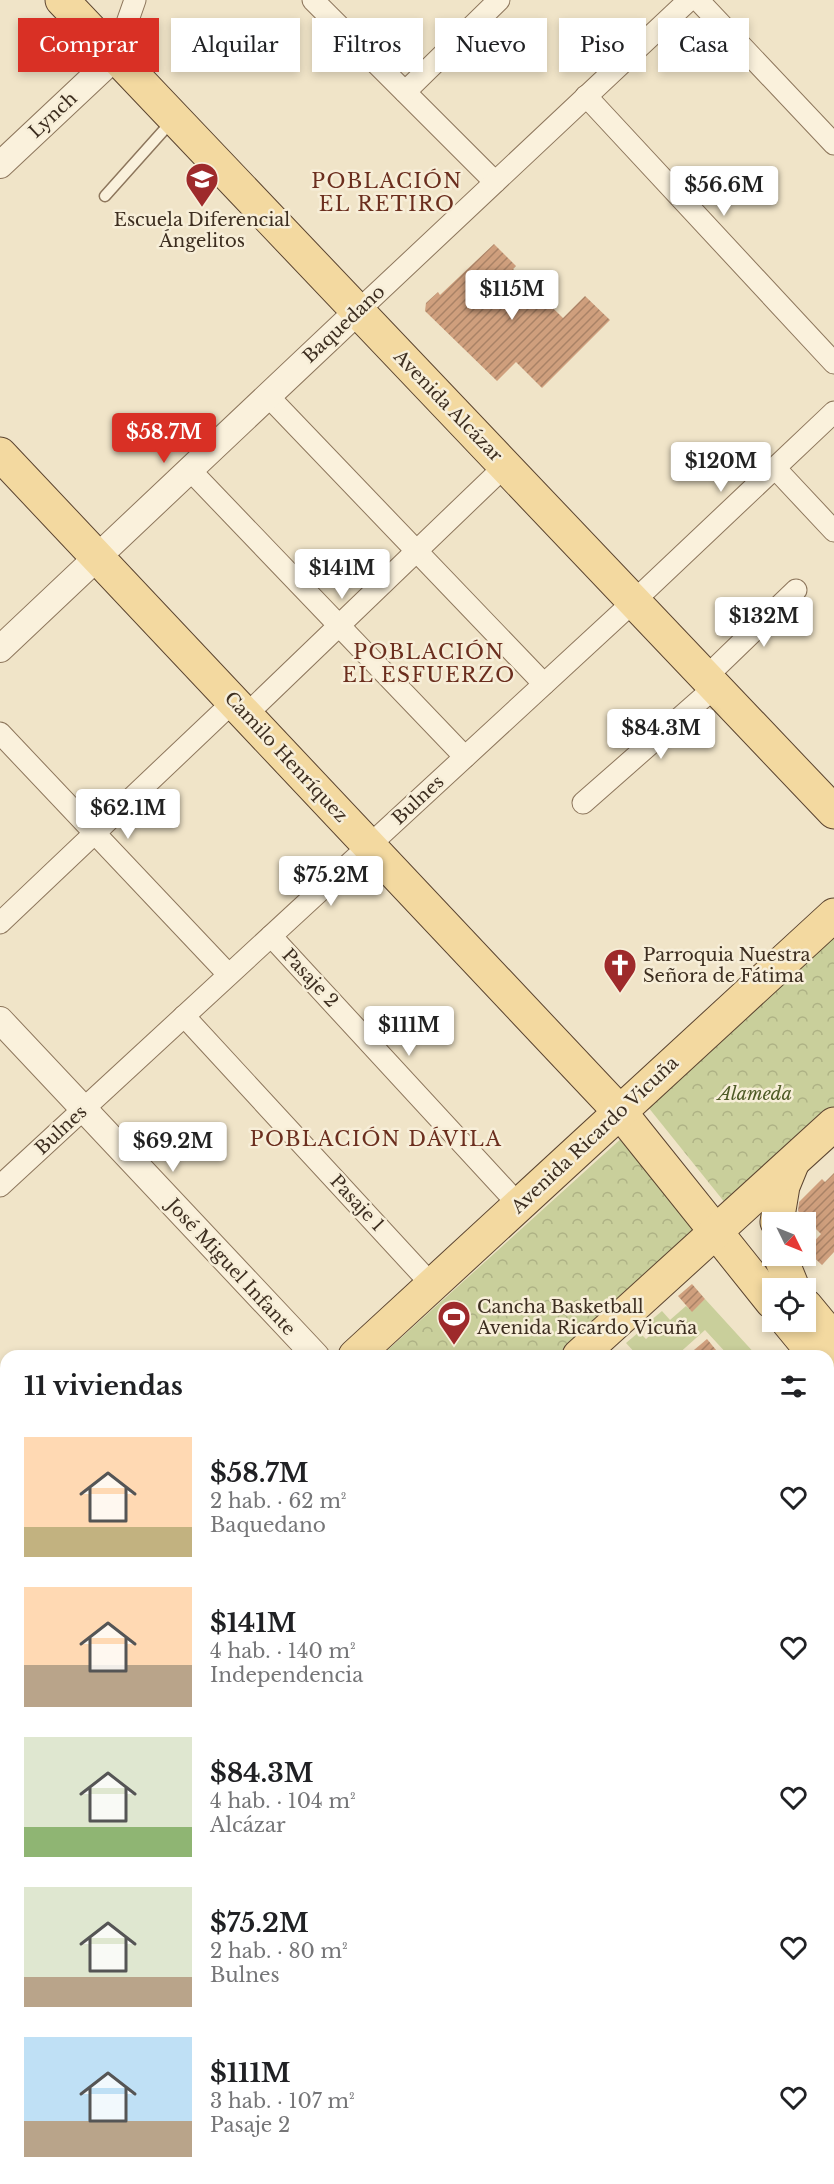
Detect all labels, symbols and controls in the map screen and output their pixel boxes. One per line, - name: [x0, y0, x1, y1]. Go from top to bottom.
- chip: Comprar: [18, 18, 159, 72]
- chip: Alquilar: [171, 18, 300, 72]
- chip: Filtros: [312, 18, 423, 72]
- chip: Nuevo: [435, 18, 547, 72]
- chip: Piso: [559, 18, 646, 72]
- chip: Casa: [658, 18, 749, 72]
- street label: Lynch: [24, 87, 82, 143]
- school or university icon: Escuela Diferencial Ángelitos: [184, 161, 220, 208]
- pin: $56.6M: [675, 166, 773, 217]
- district label: POBLACIÓN EL RETIRO: [311, 168, 463, 216]
- text: $56.6M: [684, 173, 764, 197]
- place label: Escuela Diferencial Ángelitos: [114, 209, 290, 252]
- pin: $115M: [470, 270, 554, 321]
- text: $115M: [479, 277, 545, 301]
- street label: Baquedano: [298, 280, 390, 368]
- street label: Avenida Alcázar: [388, 345, 507, 467]
- pin: $58.7M: [115, 413, 213, 464]
- text: $58.7M: [126, 420, 202, 444]
- pin: $120M: [679, 442, 763, 493]
- text: $120M: [685, 449, 757, 473]
- pin: $141M: [300, 549, 384, 600]
- text: $141M: [309, 556, 375, 580]
- pin: $132M: [722, 597, 806, 648]
- text: $132M: [729, 604, 799, 628]
- district label: POBLACIÓN EL ESFUERZO: [342, 639, 516, 687]
- street label: Camilo Henríquez: [220, 687, 352, 827]
- pin: $84.3M: [612, 709, 710, 760]
- text: $84.3M: [621, 716, 701, 740]
- street label: Bulnes: [388, 771, 448, 829]
- pin: $62.1M: [79, 789, 177, 840]
- text: $62.1M: [90, 796, 166, 820]
- pin: $75.2M: [282, 856, 380, 907]
- text: $75.2M: [293, 863, 369, 887]
- street label: Pasaje 2: [277, 944, 343, 1012]
- place label: Parroquia Nuestra Señora de Fátima: [643, 944, 810, 987]
- church icon: Parroquia Nuestra Señora de Fátima: [602, 947, 638, 994]
- pin: $111M: [367, 1006, 451, 1057]
- text: $111M: [378, 1013, 440, 1037]
- street label: Avenida Ricardo Vicuña: [506, 1052, 683, 1219]
- park label: Alameda: [716, 1083, 792, 1105]
- street label: Bulnes: [31, 1101, 91, 1159]
- pin: $69.2M: [124, 1122, 222, 1173]
- district label: POBLACIÓN DÁVILA: [250, 1126, 502, 1151]
- text: $69.2M: [133, 1129, 213, 1153]
- street label: Pasaje 1: [325, 1170, 389, 1236]
- street label: José Miguel Infante: [161, 1193, 300, 1340]
- north arrow: [762, 1212, 816, 1266]
- map controls: [762, 1212, 816, 1332]
- button: locate: [762, 1278, 816, 1332]
- place label: Cancha Basketball Avenida Ricardo Vicuña: [476, 1296, 697, 1339]
- sports icon: Cancha Basketball Avenida Ricardo Vicuña: [436, 1299, 472, 1346]
- text: 11 viviendas: [24, 1370, 183, 1402]
- icon: filters: [777, 1370, 810, 1403]
- text: $58.7M: [210, 1457, 309, 1489]
- icon: home: [72, 1461, 144, 1533]
- icon: heart: [777, 1481, 810, 1514]
- text: 2 hab. · 62 m²: [210, 1489, 347, 1513]
- text: Baquedano: [210, 1513, 326, 1537]
- text: $141M: [210, 1607, 296, 1639]
- icon: home: [72, 1611, 144, 1683]
- icon: heart: [777, 1631, 810, 1664]
- text: 4 hab. · 140 m²: [210, 1639, 356, 1663]
- text: Independencia: [210, 1663, 363, 1687]
- text: $84.3M: [210, 1757, 314, 1789]
- icon: home: [72, 1761, 144, 1833]
- icon: heart: [777, 1781, 810, 1814]
- text: 4 hab. · 104 m²: [210, 1789, 356, 1813]
- text: Alcázar: [210, 1813, 286, 1837]
- text: $75.2M: [210, 1907, 309, 1939]
- icon: home: [72, 1911, 144, 1983]
- icon: heart: [777, 1931, 810, 1964]
- text: 2 hab. · 80 m²: [210, 1939, 348, 1963]
- text: Bulnes: [210, 1963, 279, 1987]
- text: $111M: [210, 2057, 291, 2089]
- icon: home: [72, 2061, 144, 2133]
- icon: heart: [777, 2081, 810, 2114]
- text: 3 hab. · 107 m²: [210, 2089, 355, 2113]
- text: Pasaje 2: [210, 2113, 290, 2137]

